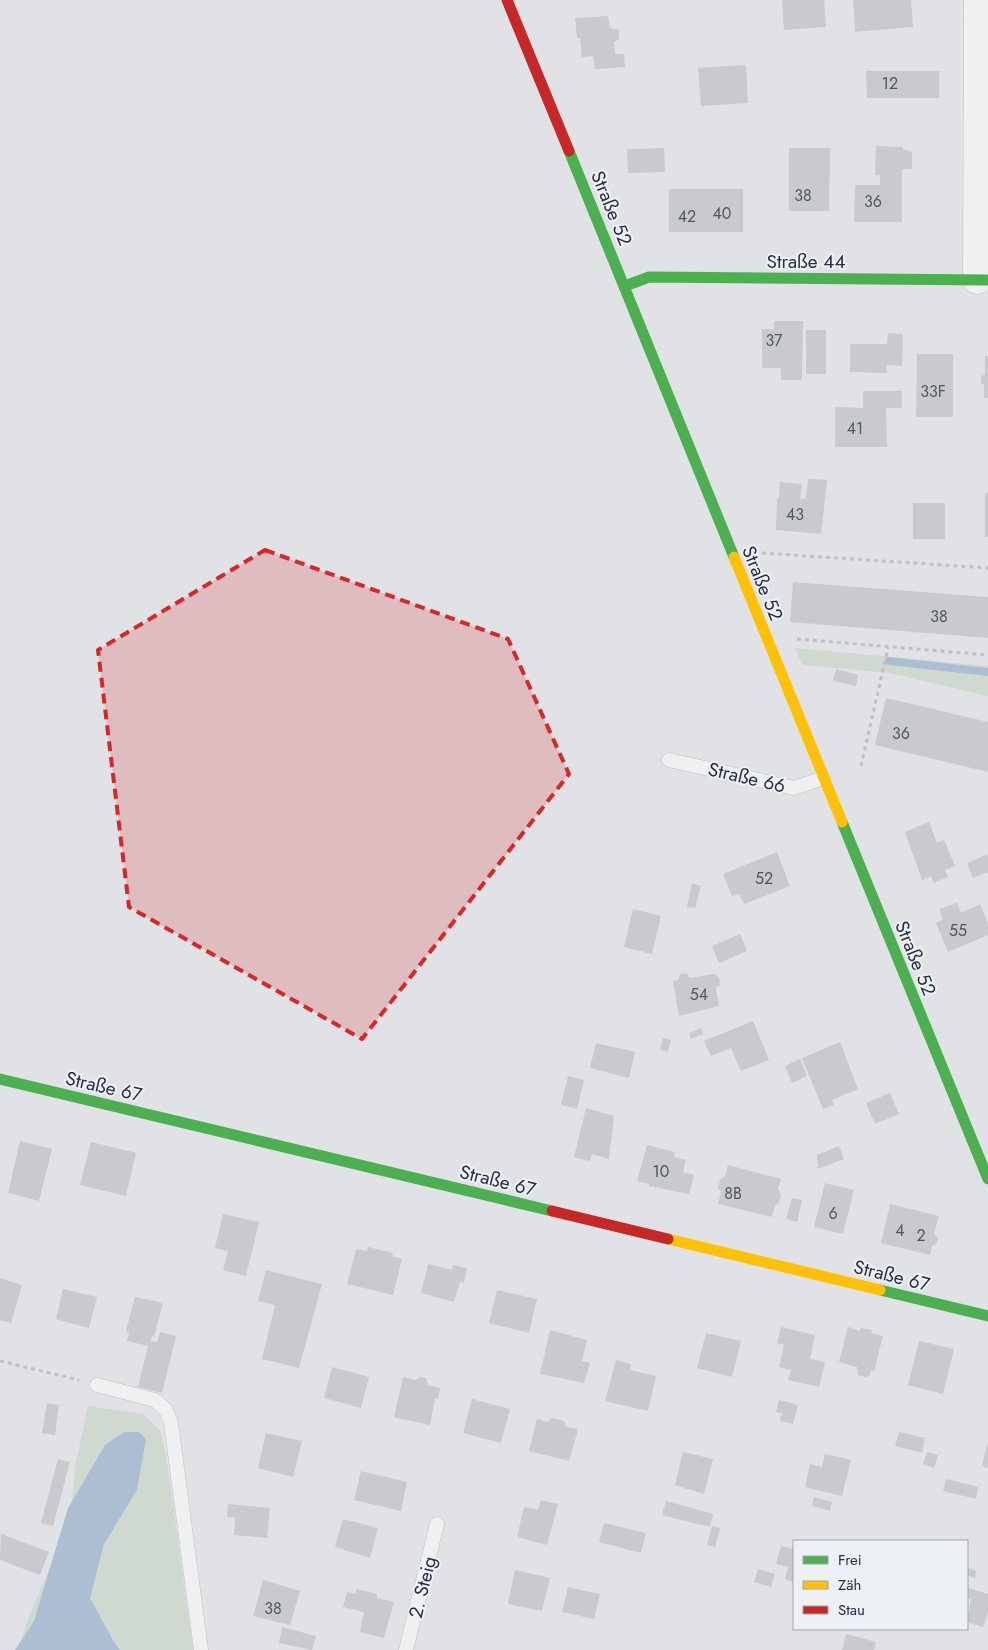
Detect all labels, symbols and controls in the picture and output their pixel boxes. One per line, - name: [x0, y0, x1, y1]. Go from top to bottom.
- house number: 12: [882, 72, 898, 95]
- street label: Straße 52: [584, 167, 639, 250]
- house number: 38: [794, 184, 812, 207]
- house number: 36: [864, 190, 882, 213]
- house number: 40: [713, 202, 731, 225]
- house number: 42: [678, 205, 696, 228]
- street label: Straße 44: [766, 248, 846, 275]
- house number: 37: [766, 329, 783, 352]
- house number: 33F: [920, 380, 946, 403]
- house number: 41: [847, 417, 863, 440]
- house number: 43: [786, 503, 804, 526]
- street label: Straße 52: [735, 542, 790, 625]
- house number: 38: [930, 605, 948, 628]
- house number: 36: [892, 722, 910, 745]
- street label: Straße 66: [705, 755, 788, 799]
- house number: 52: [755, 867, 773, 890]
- street label: Straße 52: [888, 917, 943, 1000]
- house number: 55: [949, 919, 967, 942]
- house number: 54: [690, 983, 708, 1006]
- street label: Straße 67: [63, 1065, 145, 1108]
- street label: Straße 67: [457, 1158, 539, 1203]
- house number: 10: [653, 1160, 669, 1183]
- house number: 8B: [724, 1182, 742, 1205]
- house number: 6: [828, 1202, 838, 1225]
- house number: 4: [895, 1219, 905, 1242]
- house number: 2: [916, 1224, 926, 1247]
- street label: Straße 67: [851, 1253, 933, 1298]
- legend: [793, 1540, 968, 1630]
- text: Frei: [838, 1549, 862, 1571]
- street label: 2. Steig: [402, 1553, 443, 1621]
- text: Zäh: [838, 1574, 861, 1596]
- house number: 38: [264, 1597, 282, 1620]
- text: Stau: [838, 1599, 865, 1621]

